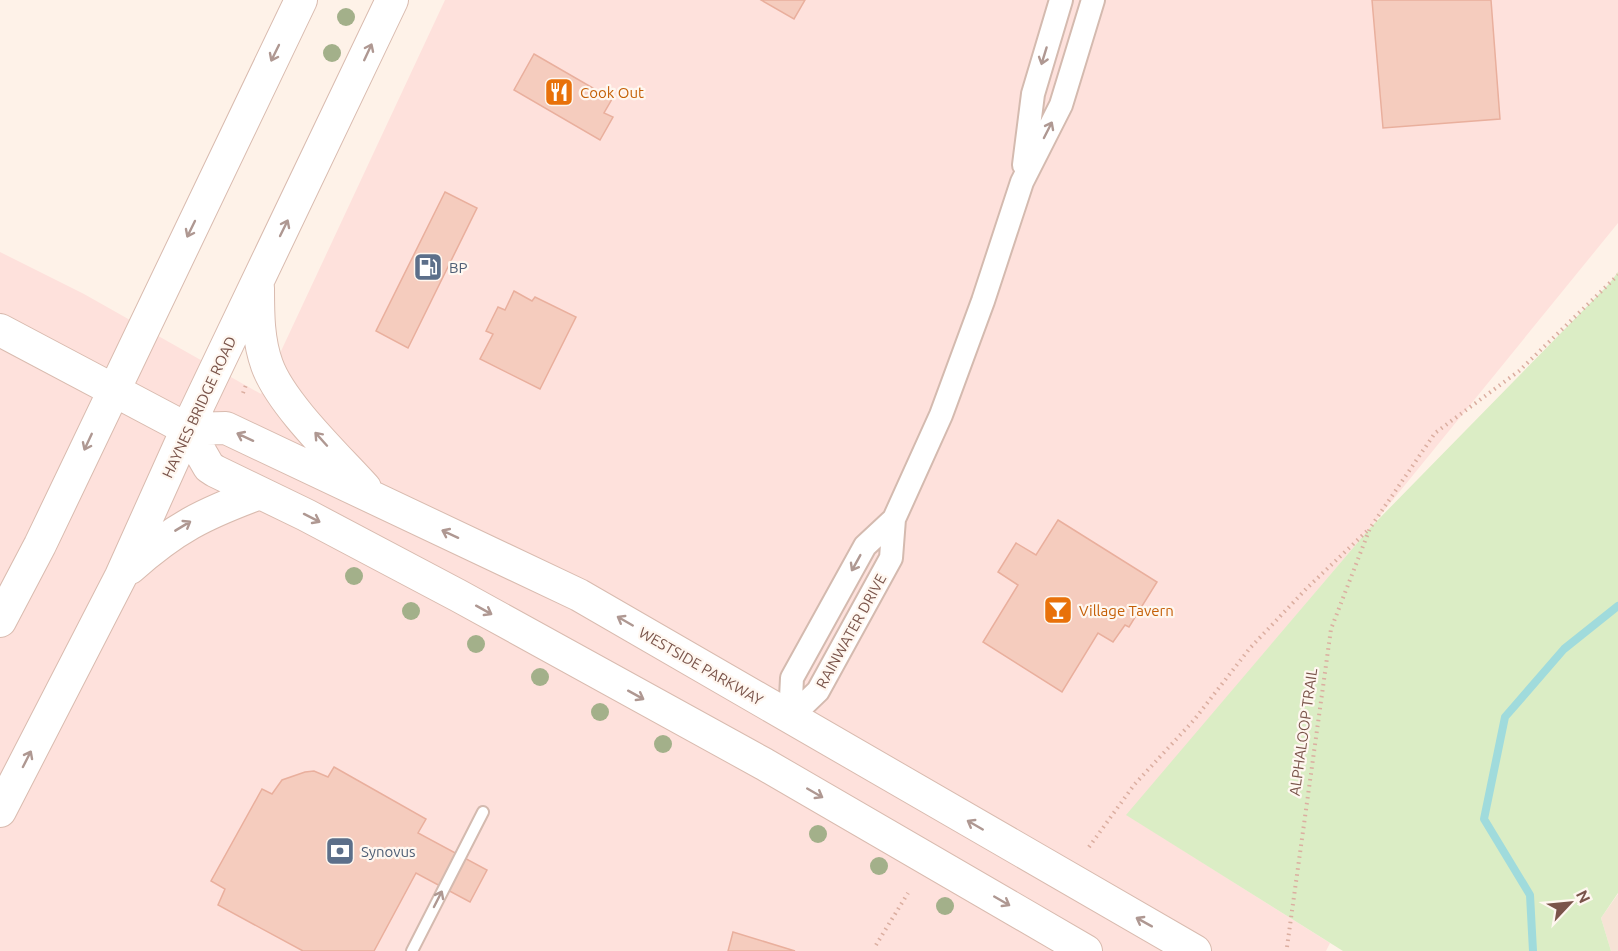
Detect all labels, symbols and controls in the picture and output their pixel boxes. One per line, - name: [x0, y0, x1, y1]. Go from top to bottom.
- one-way arrow: [269, 43, 281, 61]
- one-way arrow: [363, 44, 374, 62]
- one-way arrow: [1038, 46, 1049, 65]
- restaurant icon: Cook Out: [543, 76, 575, 108]
- place label: Cook Out: [580, 84, 644, 101]
- one-way arrow: [1043, 121, 1055, 139]
- one-way arrow: [184, 219, 196, 237]
- one-way arrow: [279, 220, 290, 238]
- fuel station icon: BP: [412, 251, 444, 283]
- place label: BP: [449, 259, 468, 276]
- street label: HAYNES BRIDGE ROAD: [159, 333, 239, 481]
- one-way arrow: [236, 431, 254, 443]
- one-way arrow: [82, 432, 94, 450]
- one-way arrow: [314, 432, 328, 447]
- one-way arrow: [303, 513, 321, 524]
- one-way arrow: [174, 520, 191, 532]
- one-way arrow: [442, 528, 460, 540]
- one-way arrow: [850, 553, 861, 571]
- street label: RAINWATER DRIVE: [813, 571, 889, 691]
- bar icon: Village Tavern: [1042, 594, 1074, 626]
- place label: Village Tavern: [1079, 602, 1174, 619]
- one-way arrow: [475, 604, 492, 616]
- one-way arrow: [617, 615, 634, 627]
- street label: WESTSIDE PARKWAY: [636, 624, 766, 709]
- street label: ALPHALOOP TRAIL: [1286, 667, 1320, 797]
- one-way arrow: [627, 689, 644, 701]
- one-way arrow: [21, 751, 33, 768]
- one-way arrow: [806, 787, 823, 799]
- one-way arrow: [967, 819, 984, 831]
- bank icon: Synovus: [324, 835, 356, 867]
- place label: Synovus: [361, 843, 416, 860]
- north arrow: [1540, 873, 1600, 933]
- text: N: [1573, 887, 1594, 906]
- one-way arrow: [433, 890, 445, 908]
- one-way arrow: [993, 896, 1010, 908]
- one-way arrow: [1136, 916, 1153, 928]

